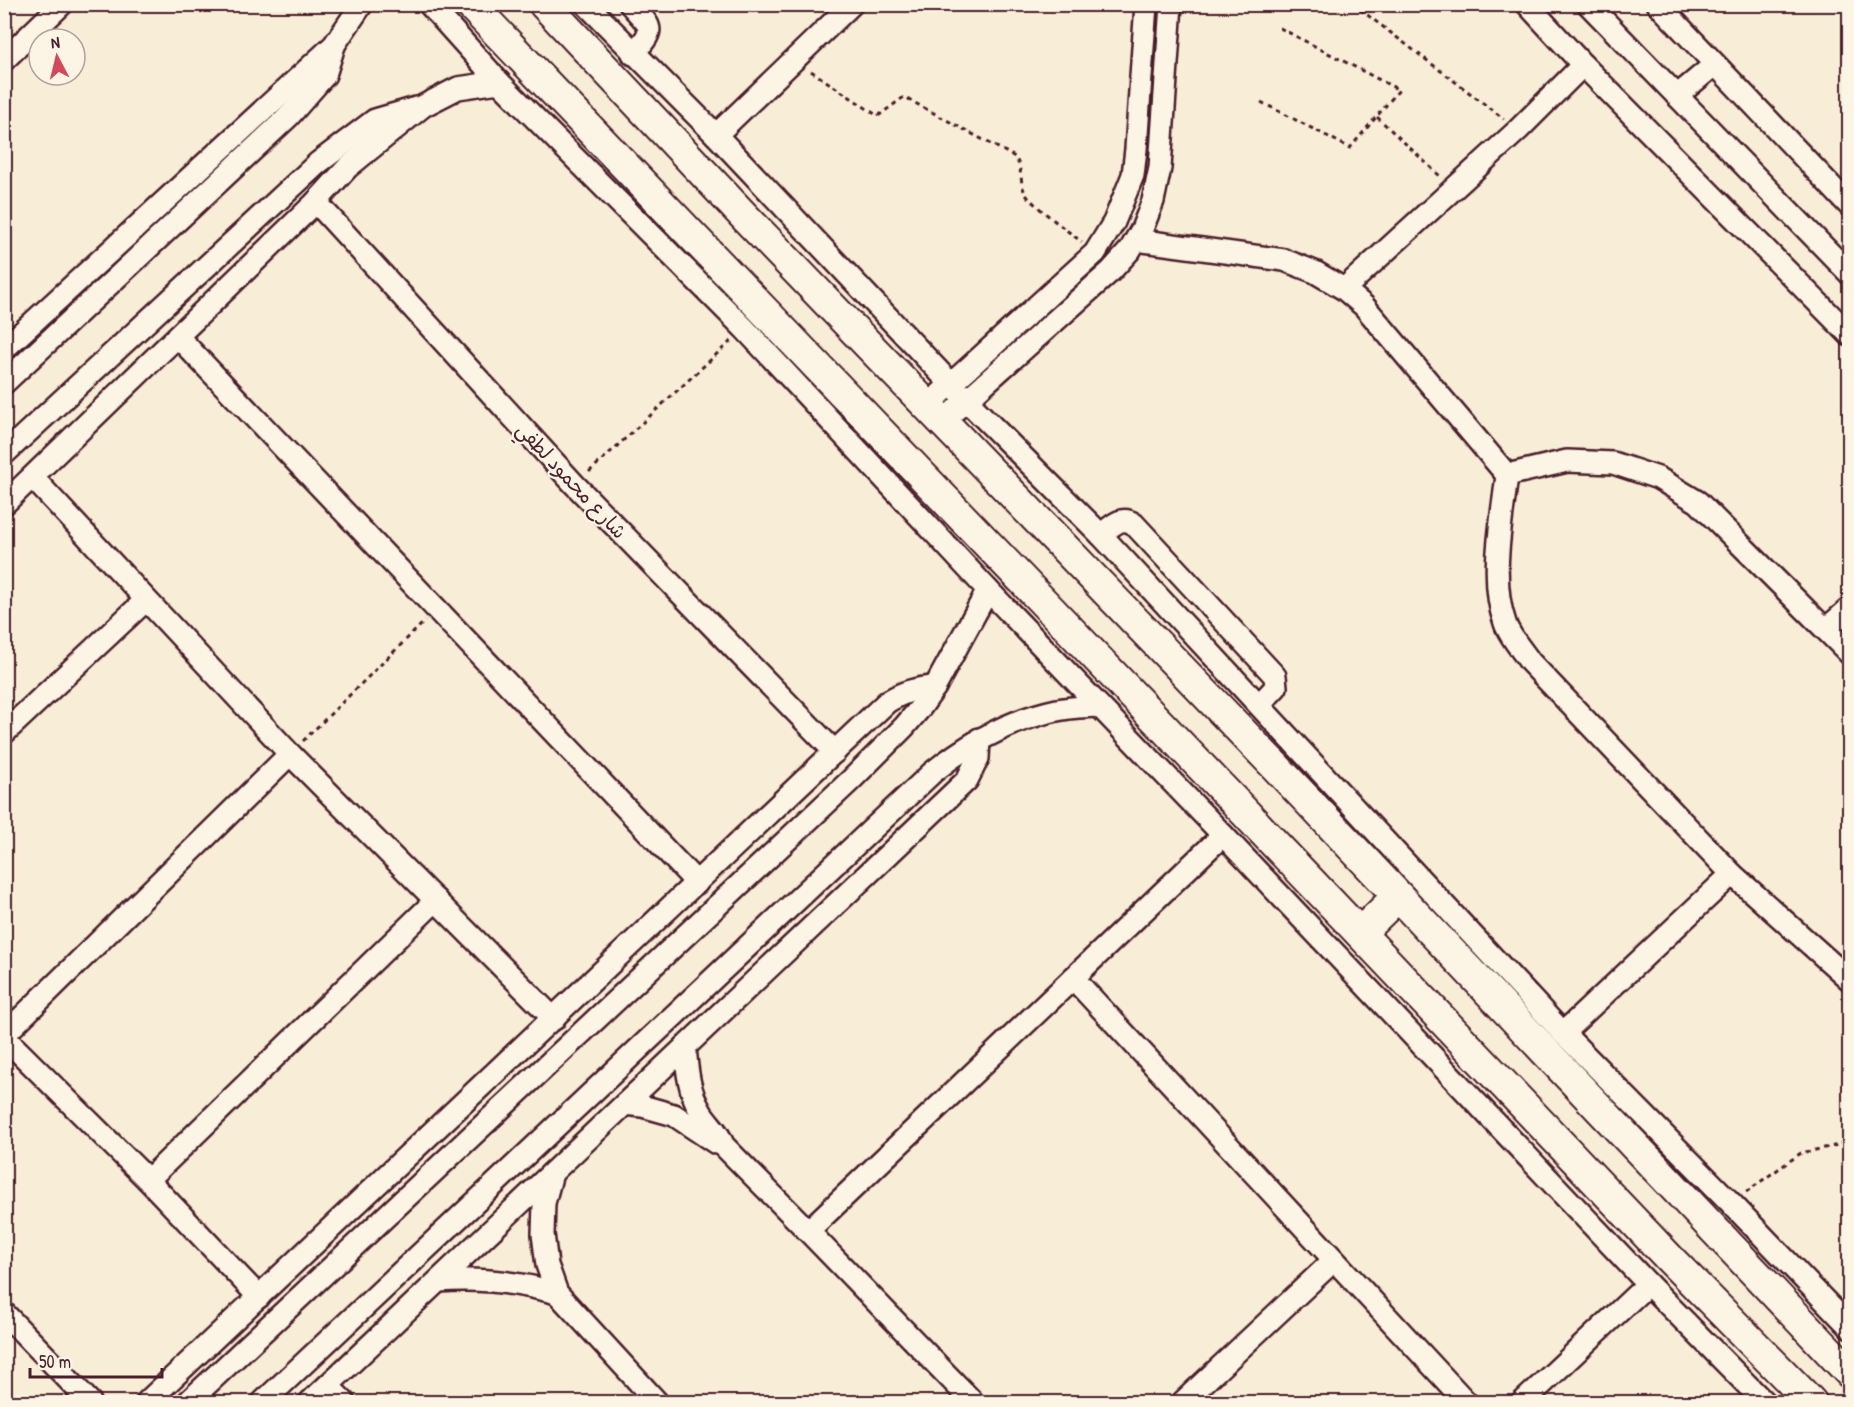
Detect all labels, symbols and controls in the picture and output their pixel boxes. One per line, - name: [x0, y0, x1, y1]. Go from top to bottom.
- north arrow: [27, 27, 87, 87]
- text: N: [50, 31, 61, 54]
- street label: شارع محمود لطفي: [507, 416, 633, 548]
- scale bar: [30, 1341, 162, 1379]
- text: 50 m: [39, 1349, 71, 1374]

